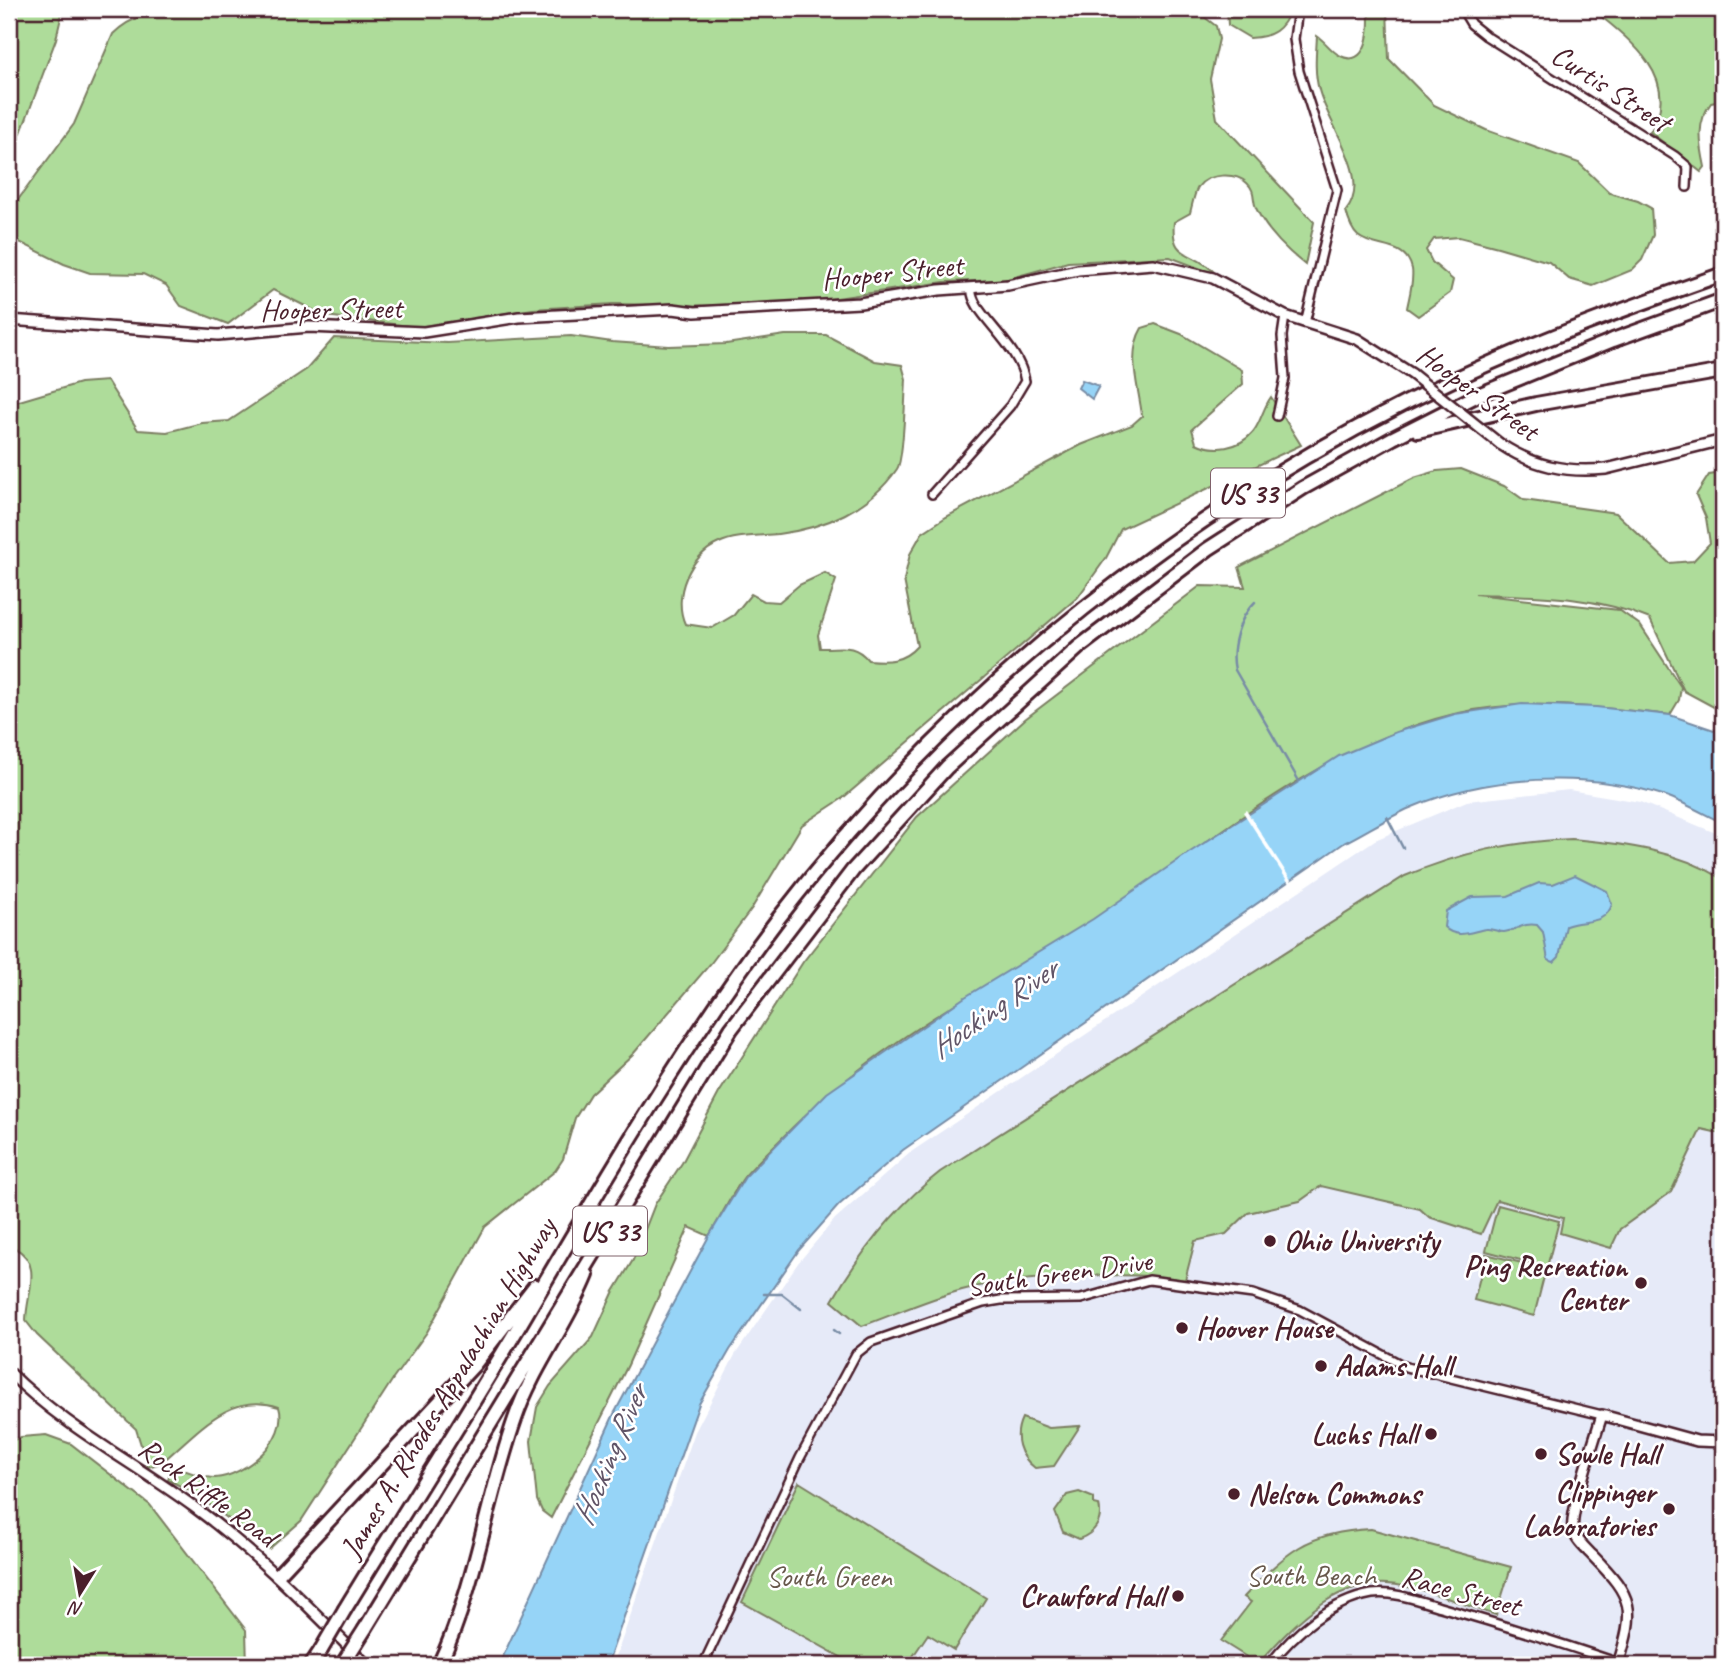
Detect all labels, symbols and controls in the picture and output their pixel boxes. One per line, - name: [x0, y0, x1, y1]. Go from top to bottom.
- street label: Curtis Street: [1544, 36, 1681, 143]
- street label: Hooper Street: [819, 245, 968, 298]
- street label: Hooper Street: [260, 289, 405, 329]
- street label: Hooper Street: [1409, 335, 1549, 451]
- road number: US 33: [1211, 468, 1285, 518]
- water label: Hocking River: [921, 946, 1070, 1068]
- road number: US 33: [573, 1206, 647, 1256]
- street label: James A. Rhodes Appalachian Highway: [330, 1209, 566, 1567]
- place label: Ohio University: [1284, 1222, 1442, 1260]
- marker: Ohio University: [1262, 1233, 1278, 1249]
- street label: South Green Drive: [964, 1241, 1156, 1305]
- place label: Ping Recreation Center: [1464, 1247, 1630, 1319]
- marker: Ping Recreation Center: [1633, 1275, 1649, 1291]
- place label: Hoover House: [1196, 1309, 1335, 1347]
- marker: Hoover House: [1174, 1320, 1190, 1336]
- place label: Adams Hall: [1335, 1347, 1458, 1385]
- marker: Adams Hall: [1313, 1358, 1329, 1374]
- water label: Hocking River: [562, 1374, 659, 1531]
- place label: Luchs Hall: [1312, 1415, 1423, 1453]
- marker: Luchs Hall: [1423, 1426, 1439, 1442]
- street label: Rock Riffle Road: [131, 1429, 288, 1557]
- place label: Sowle Hall: [1555, 1435, 1664, 1473]
- marker: Sowle Hall: [1533, 1446, 1549, 1462]
- place label: Clippinger Laboratories: [1523, 1473, 1658, 1545]
- place label: Nelson Commons: [1248, 1475, 1424, 1513]
- marker: Nelson Commons: [1226, 1486, 1242, 1502]
- marker: Clippinger Laboratories: [1661, 1501, 1677, 1517]
- park label: South Beach: [1246, 1556, 1378, 1594]
- park label: South Green: [766, 1557, 893, 1595]
- street label: Race Street: [1397, 1557, 1527, 1626]
- north arrow: [46, 1558, 116, 1628]
- place label: Crawford Hall: [1020, 1577, 1170, 1615]
- marker: Crawford Hall: [1170, 1588, 1186, 1604]
- text: N: [66, 1595, 85, 1622]

